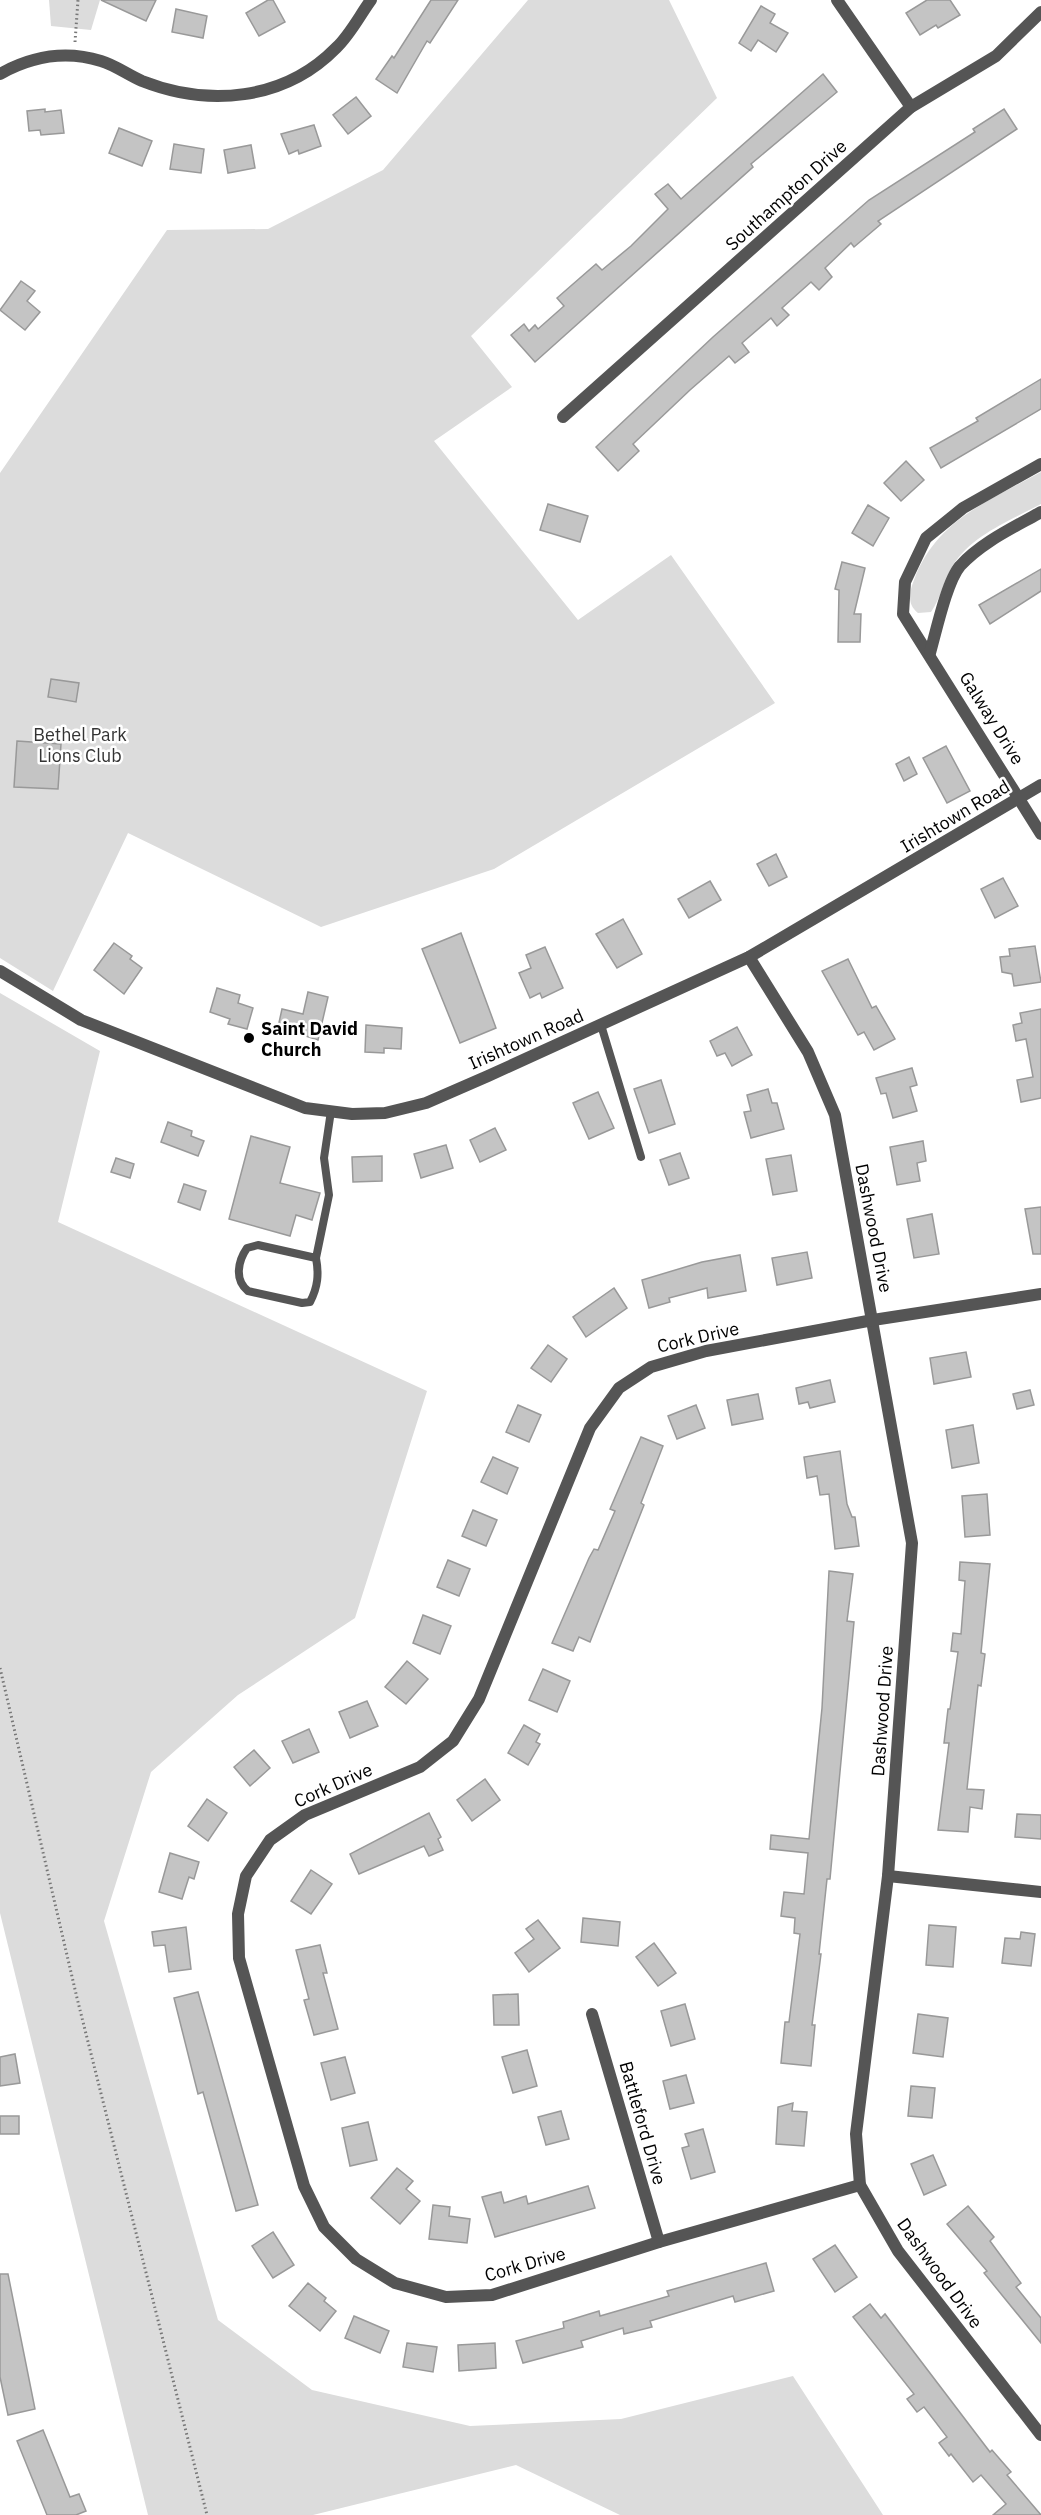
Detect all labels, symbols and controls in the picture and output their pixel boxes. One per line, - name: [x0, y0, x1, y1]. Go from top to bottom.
- street label: Southampton Drive: [721, 134, 852, 256]
- street label: Galway Drive: [954, 667, 1030, 769]
- park label: Bethel Park Lions Club: [33, 723, 127, 767]
- street label: Irishtown Road: [896, 774, 1014, 858]
- street label: Irishtown Road: [465, 1003, 587, 1075]
- place label: Saint David Church: [261, 1017, 358, 1061]
- marker: Saint David Church: [242, 1031, 256, 1045]
- street label: Dashwood Drive: [850, 1162, 898, 1295]
- street label: Cork Drive: [655, 1316, 741, 1358]
- street label: Dashwood Drive: [866, 1645, 898, 1777]
- street label: Cork Drive: [290, 1757, 376, 1812]
- street label: Battleford Drive: [614, 2059, 672, 2188]
- street label: Dashwood Drive: [892, 2213, 988, 2333]
- street label: Cork Drive: [482, 2241, 568, 2287]

